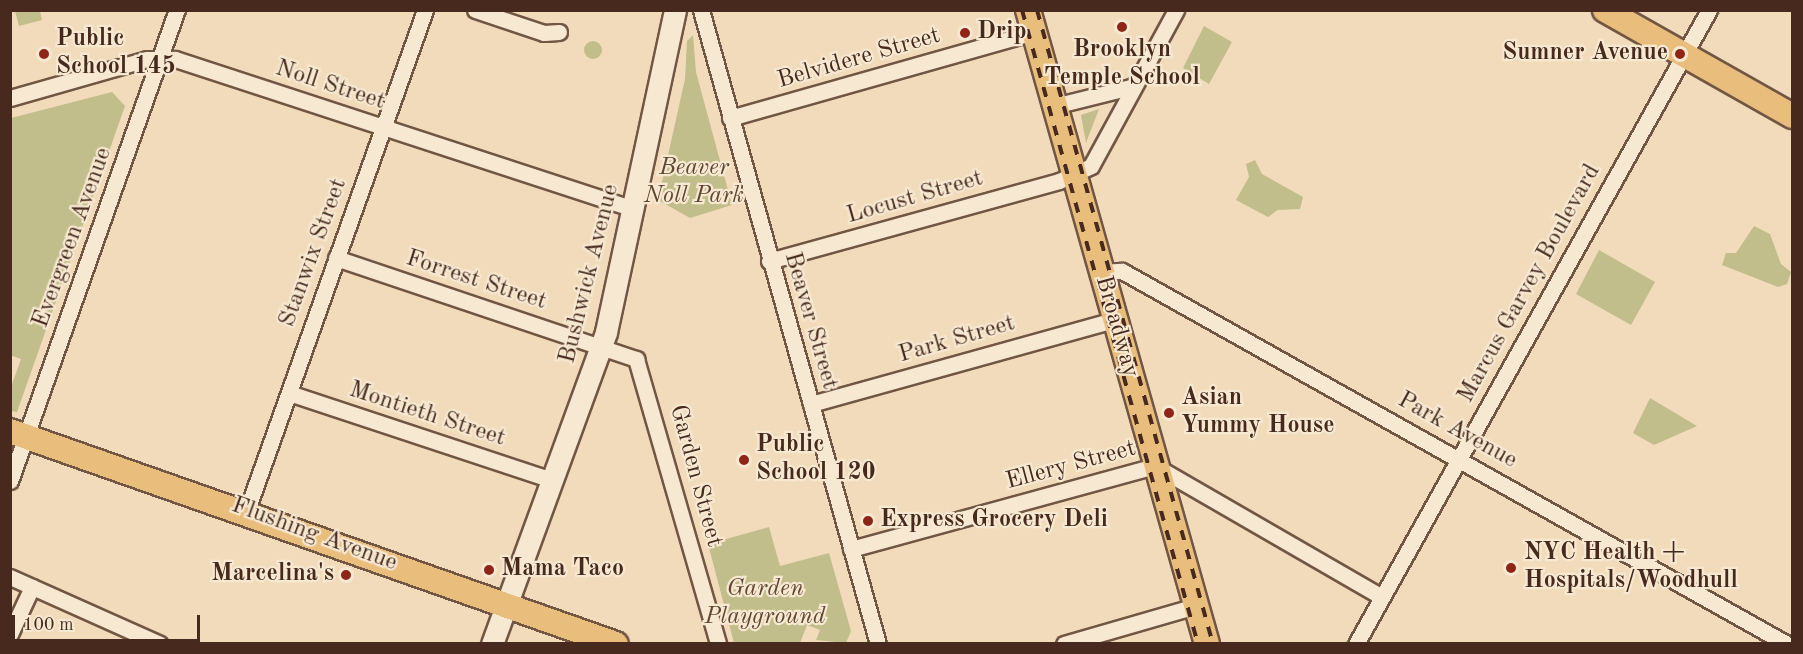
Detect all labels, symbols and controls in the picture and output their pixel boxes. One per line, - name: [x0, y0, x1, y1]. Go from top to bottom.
- place label: Drip: [977, 19, 1026, 47]
- marker: Brooklyn Temple School: [1115, 20, 1129, 34]
- street label: Belvidere Street: [774, 22, 944, 96]
- place label: Public School 145: [56, 26, 176, 82]
- marker: Drip: [958, 26, 972, 40]
- place label: Brooklyn Temple School: [1044, 37, 1200, 93]
- place label: Sumner Avenue: [1502, 40, 1668, 68]
- marker: Public School 145: [37, 47, 51, 61]
- marker: Sumner Avenue: [1673, 47, 1687, 61]
- street label: Noll Street: [271, 55, 389, 117]
- street label: Evergreen Avenue: [27, 144, 119, 332]
- park label: Beaver Noll Park: [644, 155, 744, 211]
- street label: Marcus Garvey Boulevard: [1452, 160, 1608, 408]
- street label: Locust Street: [844, 165, 986, 231]
- street label: Stanwix Street: [274, 175, 354, 331]
- street label: Bushwick Avenue: [554, 181, 626, 367]
- street label: Forrest Street: [402, 245, 550, 317]
- street label: Beaver Street: [777, 249, 843, 393]
- street label: Broadway: [1088, 273, 1144, 381]
- street label: Park Street: [895, 310, 1019, 370]
- street label: Montieth Street: [345, 376, 509, 454]
- place label: Asian Yummy House: [1181, 385, 1334, 441]
- street label: Park Avenue: [1392, 386, 1522, 476]
- street label: Garden Street: [662, 402, 728, 550]
- marker: Asian Yummy House: [1162, 406, 1176, 420]
- place label: Public School 120: [756, 432, 876, 488]
- street label: Ellery Street: [1003, 435, 1139, 497]
- marker: Public School 120: [737, 453, 751, 467]
- street label: Flushing Avenue: [227, 492, 401, 578]
- place label: Express Grocery Deli: [880, 507, 1108, 535]
- marker: Express Grocery Deli: [861, 514, 875, 528]
- place label: NYC Health + Hospitals/Woodhull: [1524, 540, 1738, 596]
- place label: Mama Taco: [501, 556, 624, 584]
- marker: NYC Health + Hospitals/Woodhull: [1502, 559, 1520, 577]
- place label: Marcelina's: [211, 561, 334, 589]
- marker: Mama Taco: [482, 563, 496, 577]
- marker: Marcelina's: [339, 568, 353, 582]
- park label: Garden Playground: [705, 576, 825, 632]
- scale bar: [15, 603, 202, 641]
- text: 100 m: [23, 616, 74, 634]

